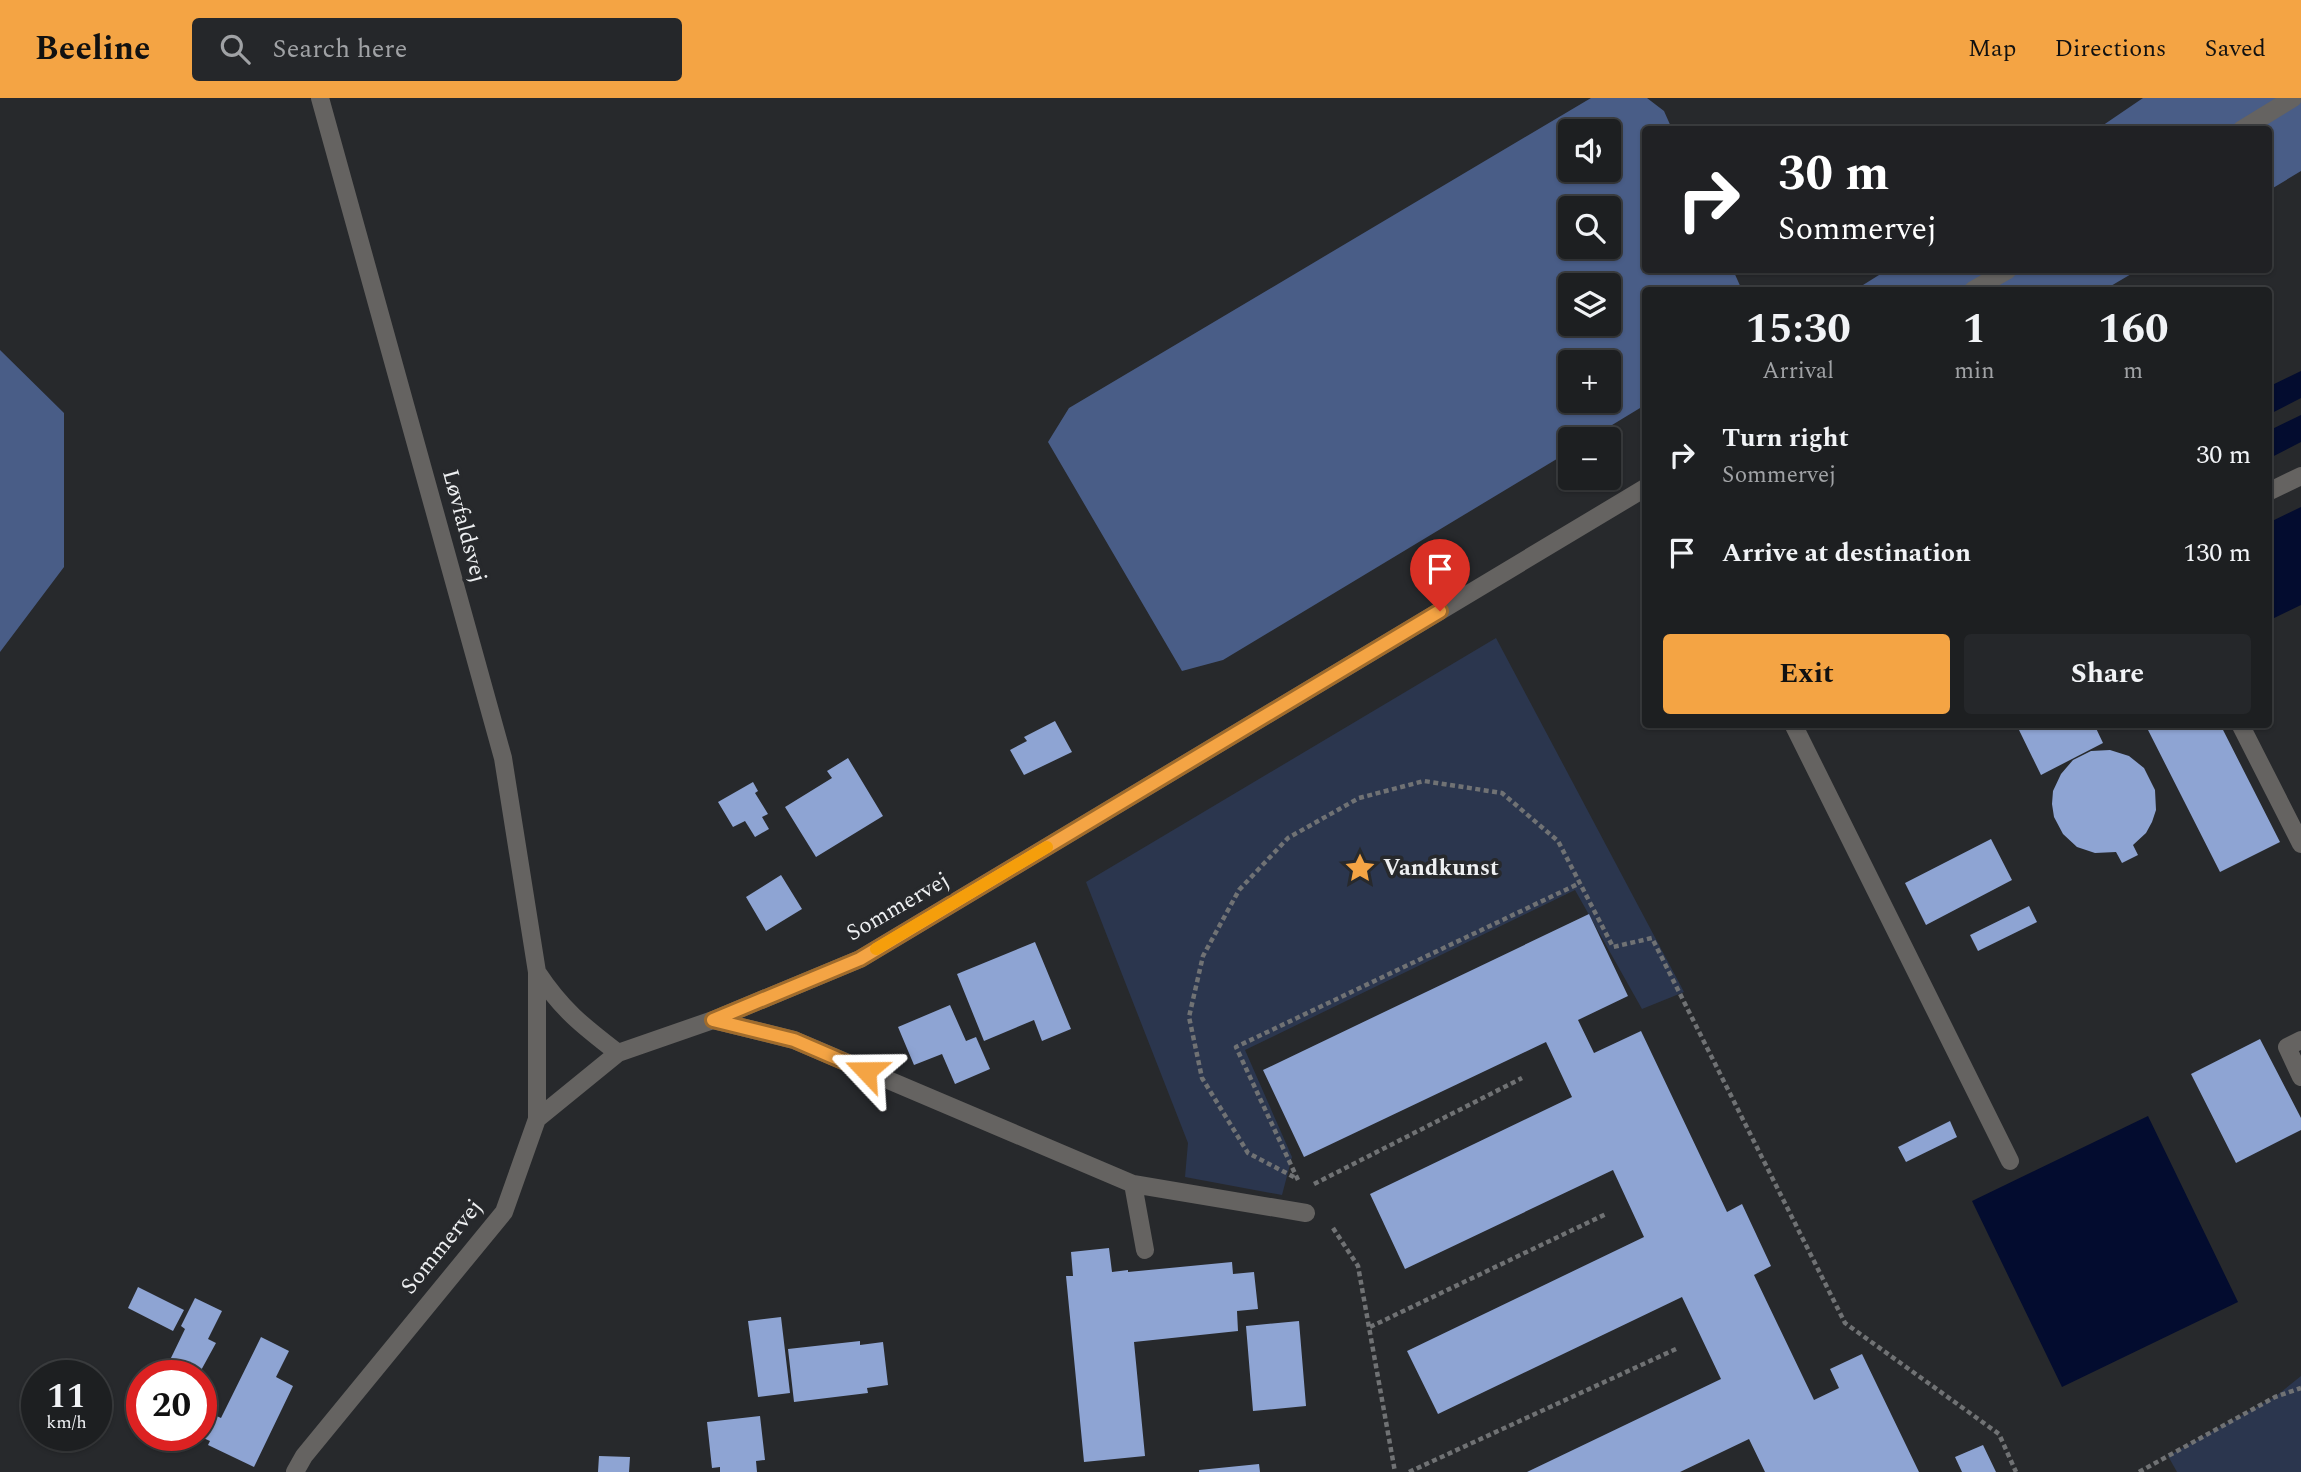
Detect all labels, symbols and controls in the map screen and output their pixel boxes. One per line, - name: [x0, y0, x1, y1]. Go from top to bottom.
- search box: [192, 18, 682, 81]
- text: Beeline: [35, 24, 150, 74]
- text: Search here: [272, 29, 407, 69]
- icon: search: [216, 30, 254, 68]
- text: Map: [1968, 31, 2016, 67]
- text: Directions: [2054, 31, 2166, 67]
- text: Saved: [2204, 31, 2266, 67]
- map controls: [1558, 119, 1621, 490]
- button: sound: [1558, 119, 1621, 182]
- text: 30 m: [1778, 137, 1889, 212]
- icon: right: [1663, 154, 1754, 245]
- button: search: [1558, 196, 1621, 259]
- text: Sommervej: [1778, 205, 1937, 254]
- button: layers: [1558, 273, 1621, 336]
- text: 15:30: [1745, 298, 1851, 361]
- text: 1: [1963, 298, 1986, 361]
- text: 160: [2098, 298, 2169, 361]
- button: +: [1558, 350, 1621, 413]
- text: Arrival: [1762, 354, 1834, 389]
- text: min: [1954, 354, 1995, 389]
- text: m: [2123, 354, 2143, 389]
- text: Turn right: [1722, 418, 1849, 458]
- button: −: [1558, 427, 1621, 490]
- text: 30 m: [2196, 435, 2251, 475]
- icon: right: [1663, 436, 1701, 474]
- text: Sommervej: [1722, 458, 1836, 493]
- street label: Løvfaldsvej: [432, 465, 496, 587]
- text: Arrive at destination: [1722, 533, 1971, 573]
- text: 130 m: [2183, 533, 2251, 573]
- icon: arrive: [1663, 534, 1701, 572]
- pin: [1410, 539, 1470, 611]
- icon: arrive: [1421, 550, 1459, 588]
- button: Exit: [1663, 634, 1950, 714]
- button: Share: [1964, 634, 2251, 714]
- place icon: Vandkunst: [1343, 851, 1377, 885]
- place label: Vandkunst: [1383, 851, 1499, 886]
- street label: Sommervej: [840, 863, 956, 951]
- position arrow: [829, 1034, 903, 1108]
- street label: Sommervej: [392, 1192, 492, 1302]
- speed limit sign: 20: [126, 1360, 217, 1451]
- text: 11: [47, 1370, 86, 1423]
- text: km/h: [46, 1409, 87, 1436]

